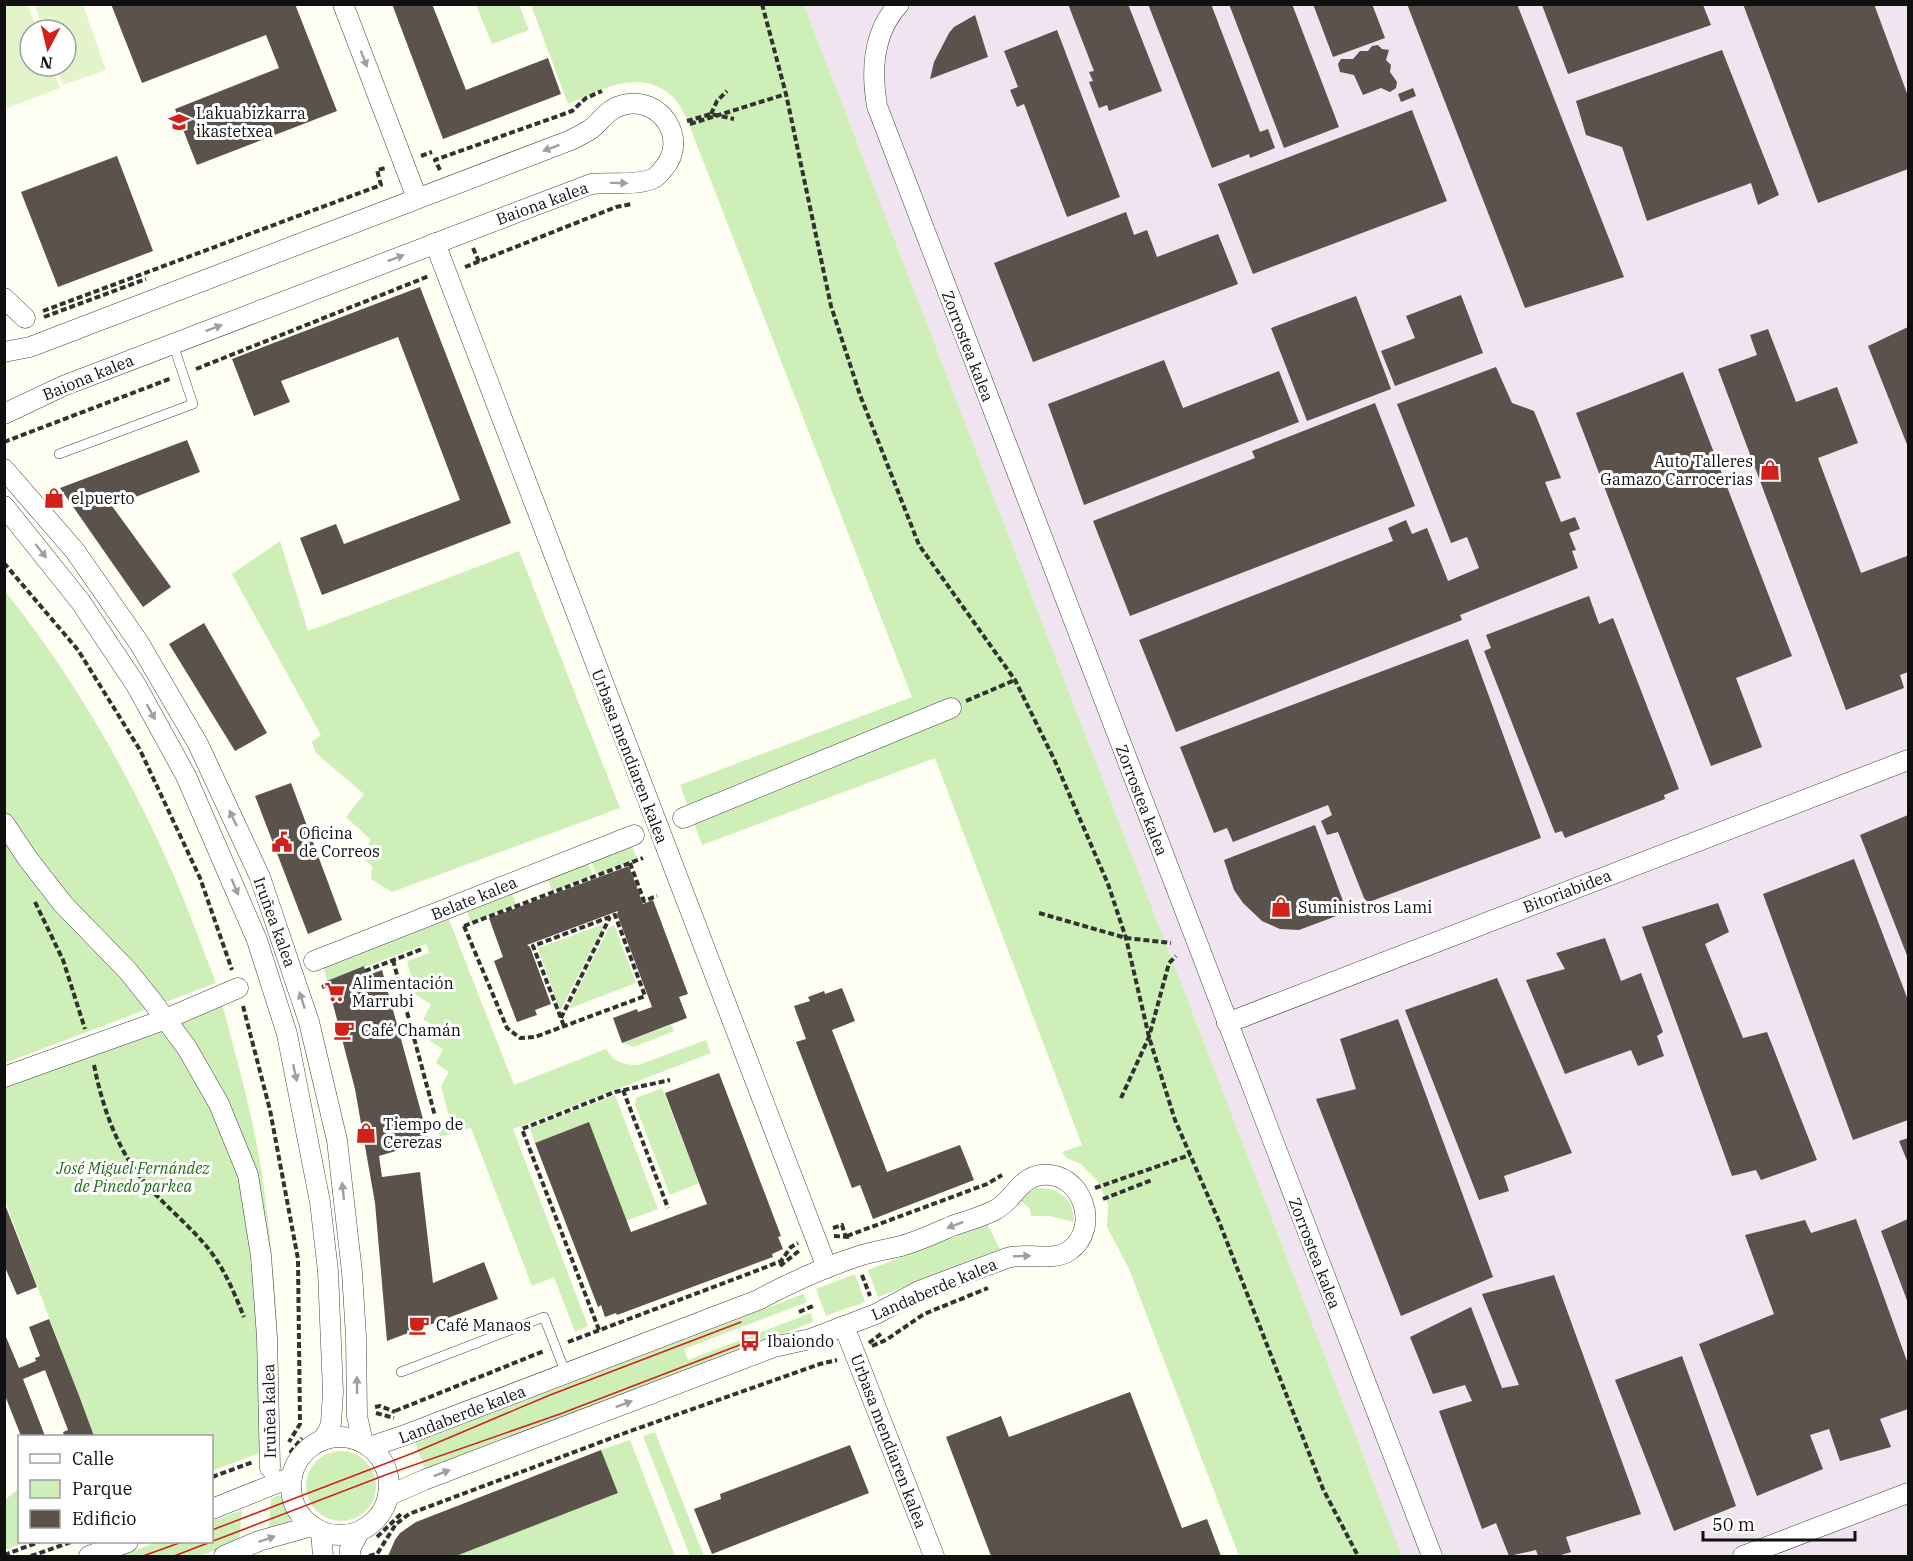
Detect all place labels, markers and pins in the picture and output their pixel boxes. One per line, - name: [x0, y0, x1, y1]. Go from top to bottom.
- place label: Lakuabizkarra ikastetxea: [196, 103, 306, 141]
- school or university icon: Lakuabizkarra ikastetxea: [167, 110, 191, 134]
- place label: Auto Talleres Gamazo Carrocerias: [1600, 451, 1753, 489]
- shop icon: Auto Talleres Gamazo Carrocerias: [1758, 458, 1782, 482]
- shop icon: elpuerto: [42, 486, 66, 510]
- place label: elpuerto: [71, 488, 135, 508]
- place label: Oficina de Correos: [299, 823, 380, 861]
- public building icon: Oficina de Correos: [270, 830, 294, 854]
- shop icon: Suministros Lami: [1269, 895, 1293, 919]
- place label: Suministros Lami: [1298, 897, 1432, 917]
- place label: Alimentación Marrubi: [352, 973, 454, 1011]
- supermarket icon: Alimentación Marrubi: [323, 980, 347, 1004]
- cafe icon: Café Chamán: [332, 1018, 356, 1042]
- place label: Café Chamán: [361, 1020, 461, 1040]
- place label: Tiempo de Cerezas: [383, 1114, 463, 1152]
- shop icon: Tiempo de Cerezas: [354, 1121, 378, 1145]
- cafe icon: Café Manaos: [407, 1313, 431, 1337]
- place label: Café Manaos: [436, 1315, 531, 1335]
- bus stop icon: Ibaiondo: [738, 1329, 762, 1353]
- place label: Ibaiondo: [767, 1331, 834, 1351]

